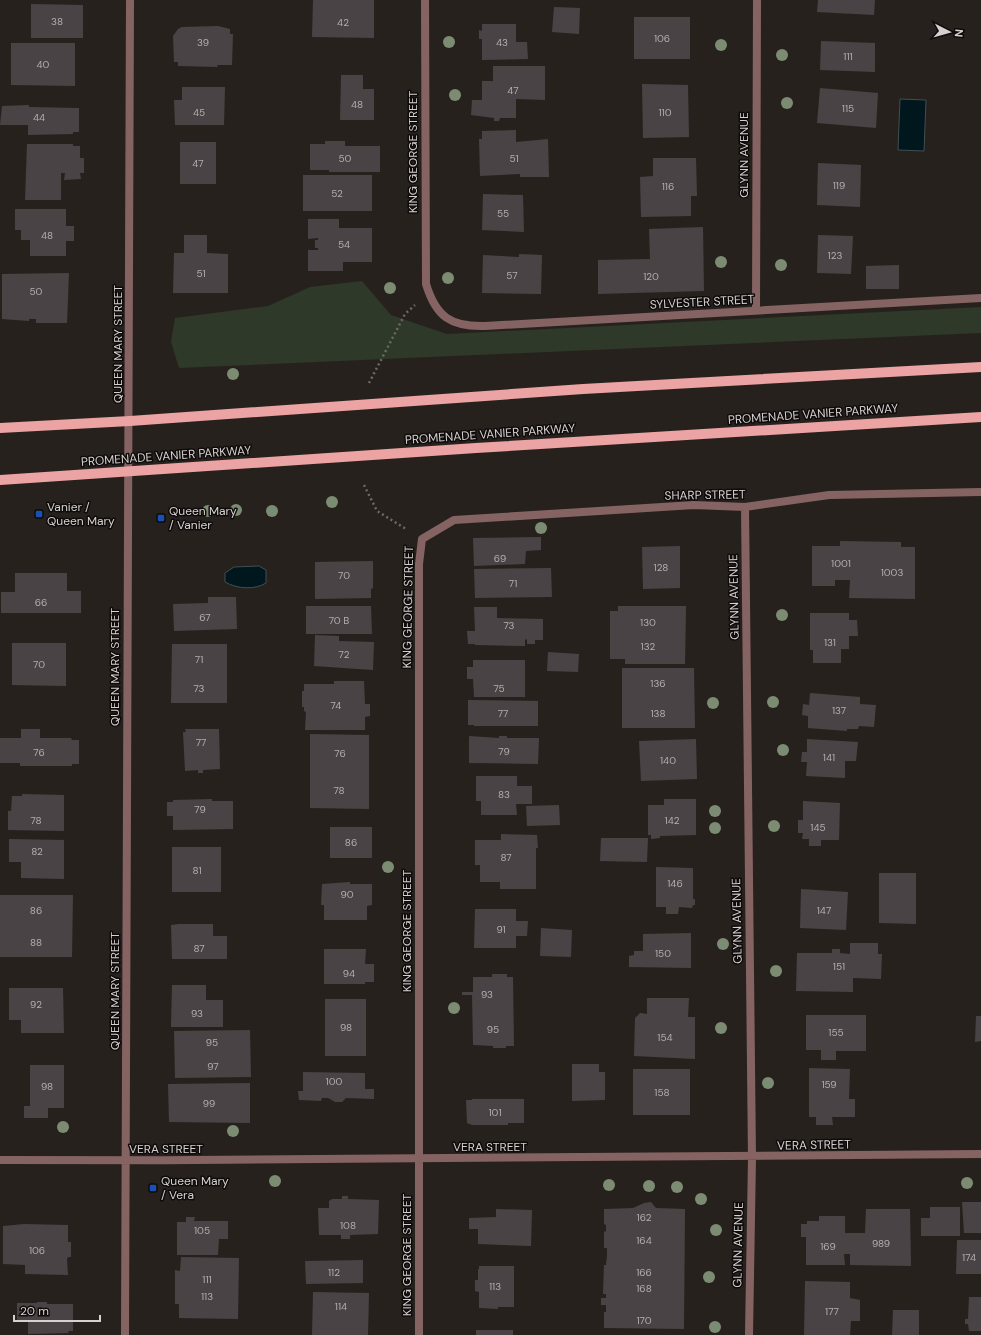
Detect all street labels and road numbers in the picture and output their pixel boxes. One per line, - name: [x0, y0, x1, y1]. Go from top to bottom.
- street label: KING GEORGE STREET: [405, 90, 421, 213]
- street label: GLYNN AVENUE: [736, 112, 752, 198]
- street label: QUEEN MARY STREET: [110, 285, 126, 403]
- street label: SYLVESTER STREET: [649, 291, 755, 313]
- street label: PROMENADE VANIER PARKWAY: [727, 400, 899, 428]
- street label: PROMENADE VANIER PARKWAY: [404, 420, 576, 448]
- street label: PROMENADE VANIER PARKWAY: [80, 442, 252, 470]
- street label: SHARP STREET: [664, 486, 746, 504]
- street label: KING GEORGE STREET: [399, 545, 417, 668]
- street label: GLYNN AVENUE: [725, 554, 743, 640]
- street label: QUEEN MARY STREET: [107, 608, 123, 726]
- street label: KING GEORGE STREET: [399, 869, 415, 992]
- street label: GLYNN AVENUE: [728, 878, 746, 964]
- street label: QUEEN MARY STREET: [107, 932, 123, 1050]
- street label: VERA STREET: [777, 1136, 851, 1154]
- street label: VERA STREET: [453, 1139, 527, 1155]
- street label: VERA STREET: [129, 1141, 203, 1157]
- street label: KING GEORGE STREET: [399, 1193, 415, 1316]
- street label: GLYNN AVENUE: [729, 1202, 747, 1288]

